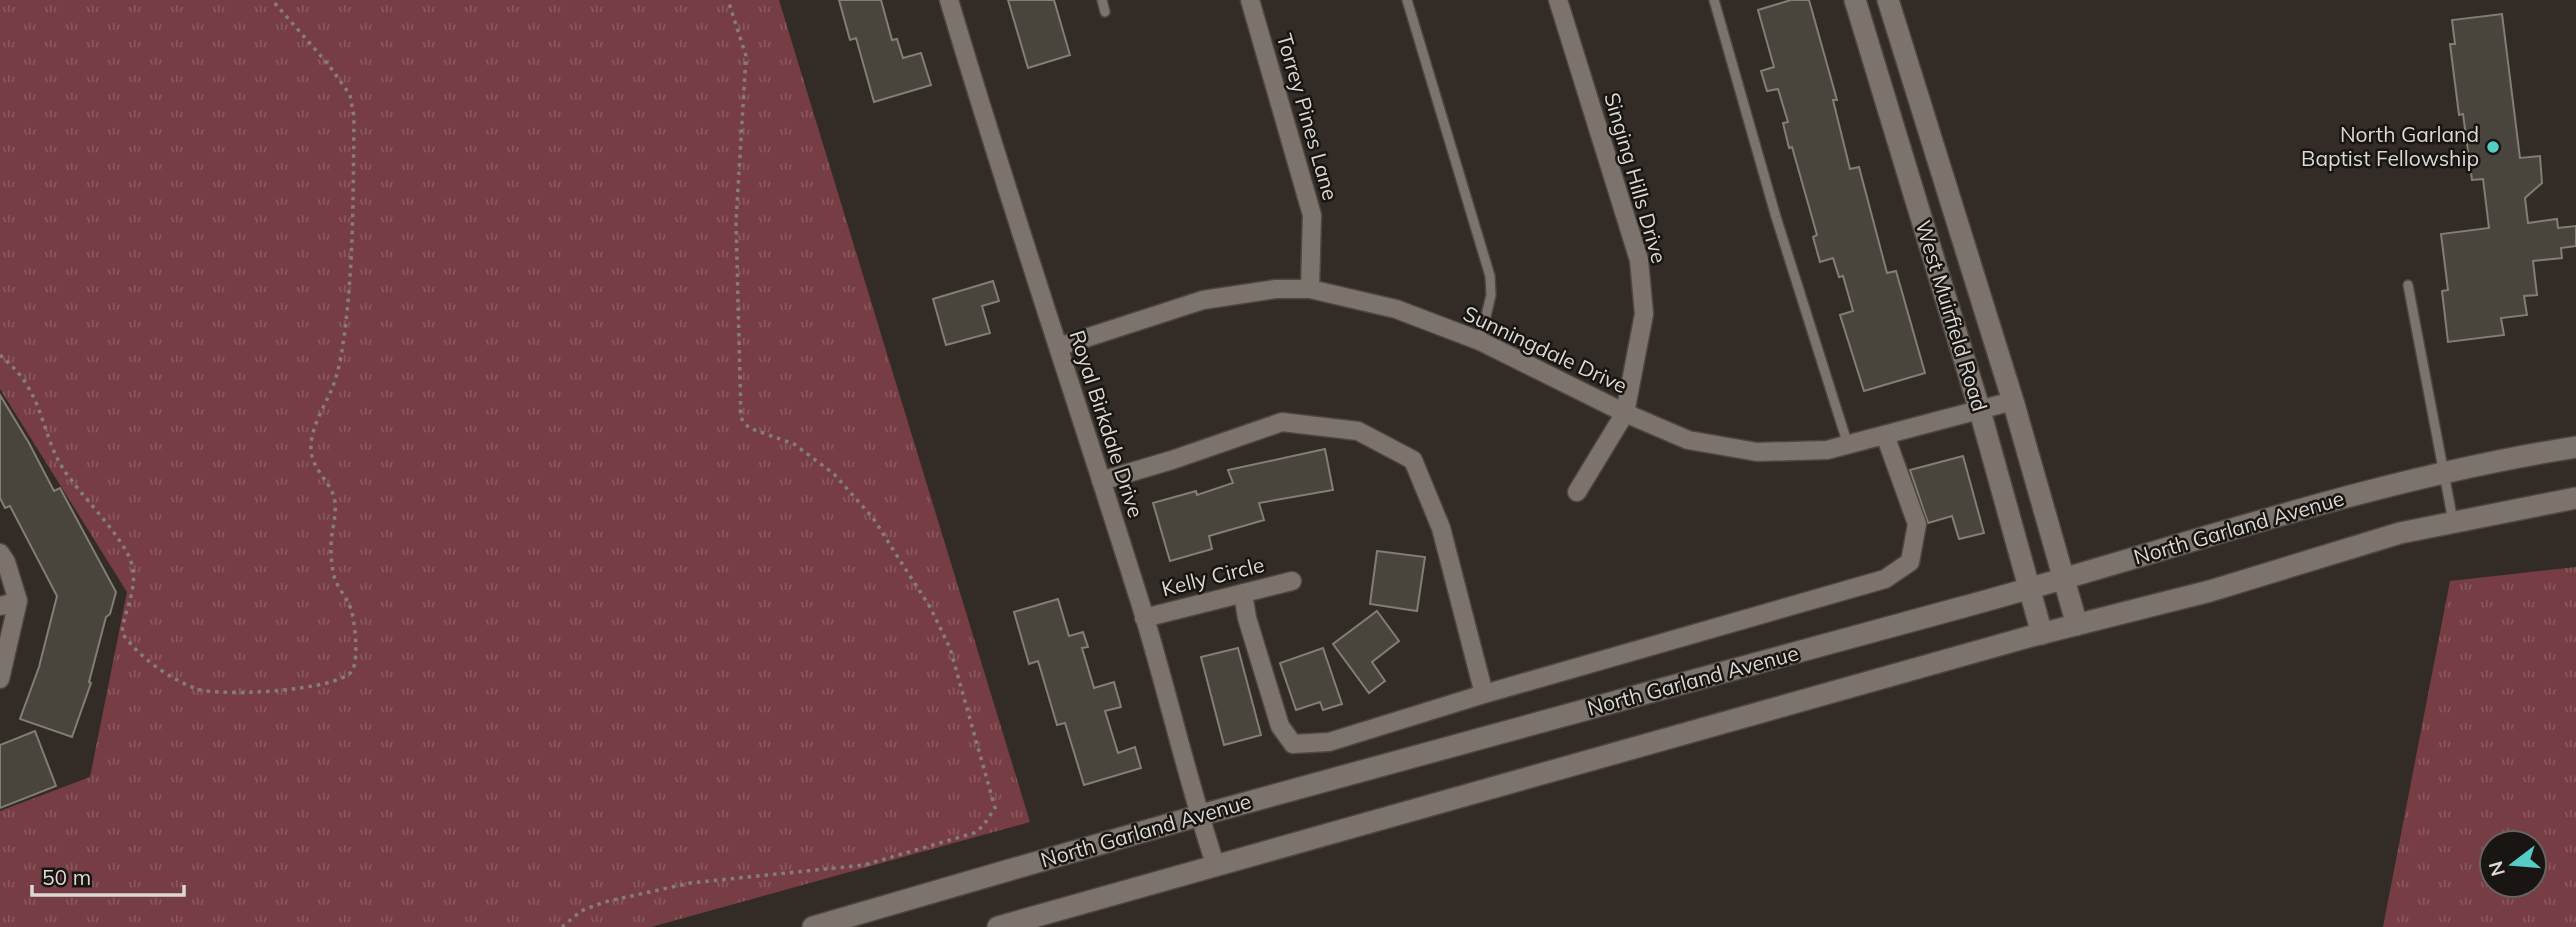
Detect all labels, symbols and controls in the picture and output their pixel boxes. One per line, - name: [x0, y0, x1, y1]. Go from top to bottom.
- street label: Torrey Pines Lane: [1272, 30, 1344, 203]
- street label: Singing Hills Drive: [1599, 89, 1673, 266]
- place label: North Garland Baptist Fellowship: [2301, 121, 2479, 171]
- marker: North Garland Baptist Fellowship: [2485, 139, 2501, 155]
- street label: West Muirfield Road: [1911, 217, 1993, 414]
- street label: Sunningdale Drive: [1459, 300, 1631, 398]
- street label: Royal Birkdale Drive: [1064, 327, 1150, 521]
- street label: North Garland Avenue: [2131, 485, 2347, 570]
- street label: Kelly Circle: [1159, 551, 1267, 601]
- street label: North Garland Avenue: [1584, 639, 1801, 721]
- street label: North Garland Avenue: [1038, 788, 1254, 873]
- north arrow: [2478, 829, 2548, 899]
- scale bar: [32, 853, 184, 897]
- text: N: [2483, 858, 2510, 879]
- text: 50 m: [42, 864, 91, 890]

